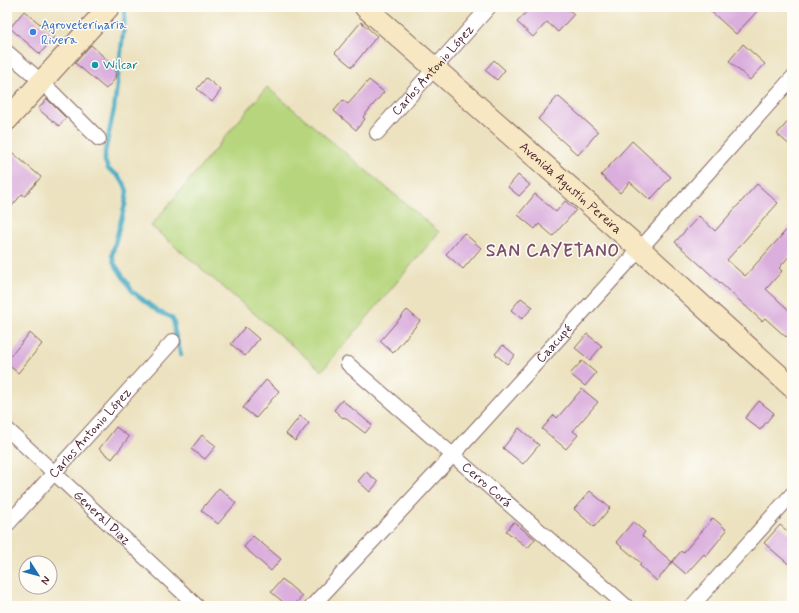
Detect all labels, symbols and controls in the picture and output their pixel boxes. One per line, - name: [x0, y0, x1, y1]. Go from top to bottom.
- place label: Agroveterinaria Rivera: [41, 17, 127, 49]
- street label: Carlos Antonio López: [388, 21, 478, 119]
- marker: Agroveterinaria Rivera: [28, 27, 38, 37]
- place label: Wilcar: [103, 57, 138, 74]
- marker: Wilcar: [90, 60, 100, 70]
- street label: Avenida Agustín Pereira: [516, 138, 626, 238]
- district label: SAN CAYETANO: [486, 240, 620, 262]
- street label: Caacupé: [532, 321, 576, 367]
- street label: Carlos Antonio López: [45, 384, 135, 482]
- street label: Cerro Corá: [458, 458, 515, 511]
- street label: General Diaz: [70, 487, 135, 549]
- north arrow: [18, 555, 58, 595]
- text: N: [37, 573, 53, 587]

